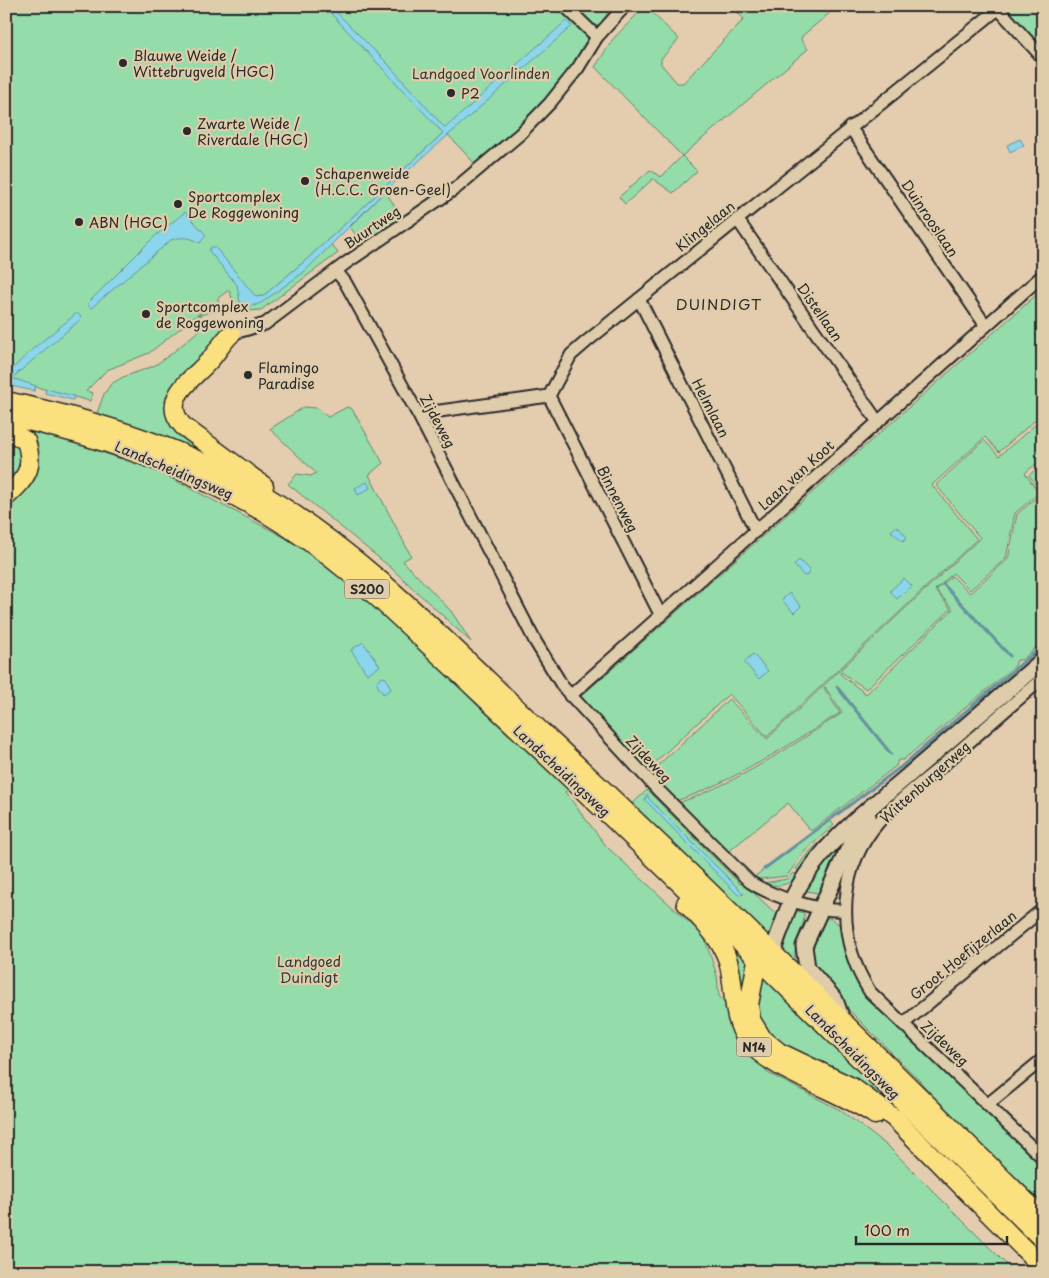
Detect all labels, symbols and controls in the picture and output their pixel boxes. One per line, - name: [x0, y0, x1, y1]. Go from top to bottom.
- place label: Blauwe Weide / Wittebrugveld (HGC): [133, 45, 274, 82]
- marker: Blauwe Weide / Wittebrugveld (HGC): [117, 57, 129, 69]
- park label: Landgoed Voorlinden: [412, 63, 550, 84]
- place label: P2: [461, 83, 480, 104]
- marker: P2: [445, 87, 457, 99]
- place label: Zwarte Weide / Riverdale (HGC): [197, 113, 308, 150]
- marker: Zwarte Weide / Riverdale (HGC): [181, 125, 193, 137]
- place label: Schapenweide (H.C.C. Groen-Geel): [315, 163, 451, 200]
- marker: Schapenweide (H.C.C. Groen-Geel): [299, 175, 311, 187]
- street label: Duinrooslaan: [896, 175, 964, 261]
- place label: Sportcomplex De Roggewoning: [188, 186, 299, 223]
- street label: Klingelaan: [671, 196, 739, 256]
- marker: Sportcomplex De Roggewoning: [172, 198, 184, 210]
- street label: Buurtweg: [339, 200, 405, 254]
- place label: ABN (HGC): [89, 212, 168, 233]
- marker: ABN (HGC): [73, 216, 85, 228]
- street label: Distellaan: [792, 278, 848, 346]
- district label: DUINDIGT: [676, 292, 762, 315]
- place label: Sportcomplex de Roggewoning: [156, 296, 264, 333]
- marker: Sportcomplex de Roggewoning: [140, 308, 152, 320]
- place label: Flamingo Paradise: [258, 357, 319, 394]
- marker: Flamingo Paradise: [242, 369, 254, 381]
- street label: Helmlaan: [687, 375, 735, 441]
- street label: Zijdeweg: [415, 390, 461, 452]
- street label: Laan van Koot: [753, 435, 839, 515]
- street label: Landscheidingsweg: [112, 436, 236, 504]
- street label: Binnenweg: [592, 462, 644, 536]
- road number: S200: [344, 580, 390, 598]
- street label: Landscheidingsweg: [509, 720, 615, 822]
- street label: Zijdeweg: [621, 730, 677, 788]
- street label: Wittenburgerweg: [875, 736, 975, 828]
- street label: Groot Hoefijzerlaan: [905, 905, 1021, 1005]
- park label: Landgoed Duindigt: [277, 951, 341, 988]
- street label: Landscheidingsweg: [801, 1000, 905, 1104]
- street label: Zijdeweg: [916, 1015, 974, 1071]
- road number: N14: [736, 1038, 772, 1056]
- scale bar: [856, 1213, 1008, 1245]
- text: 100 m: [864, 1218, 910, 1241]

